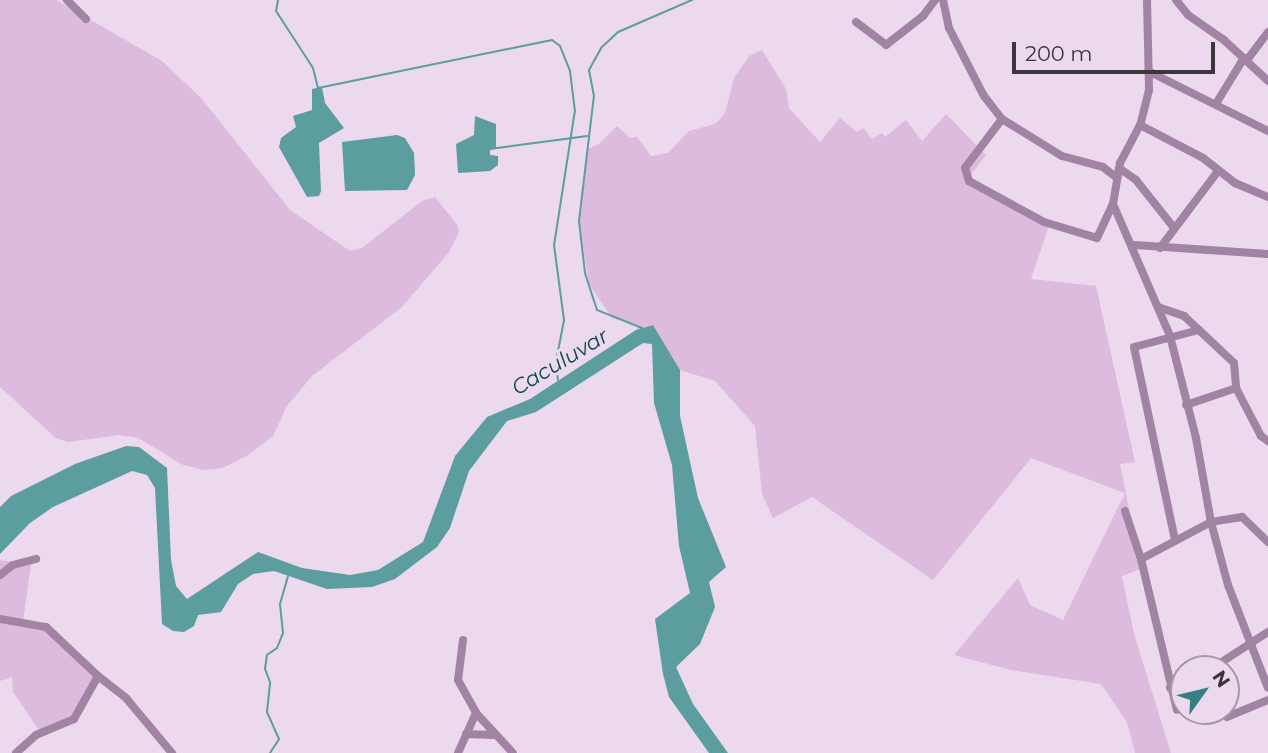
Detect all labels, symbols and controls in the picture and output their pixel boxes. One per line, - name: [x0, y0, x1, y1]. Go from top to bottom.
- scale bar: [1016, 28, 1219, 72]
- text: 200 m: [1025, 41, 1092, 66]
- water label: Caculuvar: [507, 323, 613, 401]
- north arrow: [1170, 655, 1240, 725]
- text: N: [1207, 666, 1235, 692]

